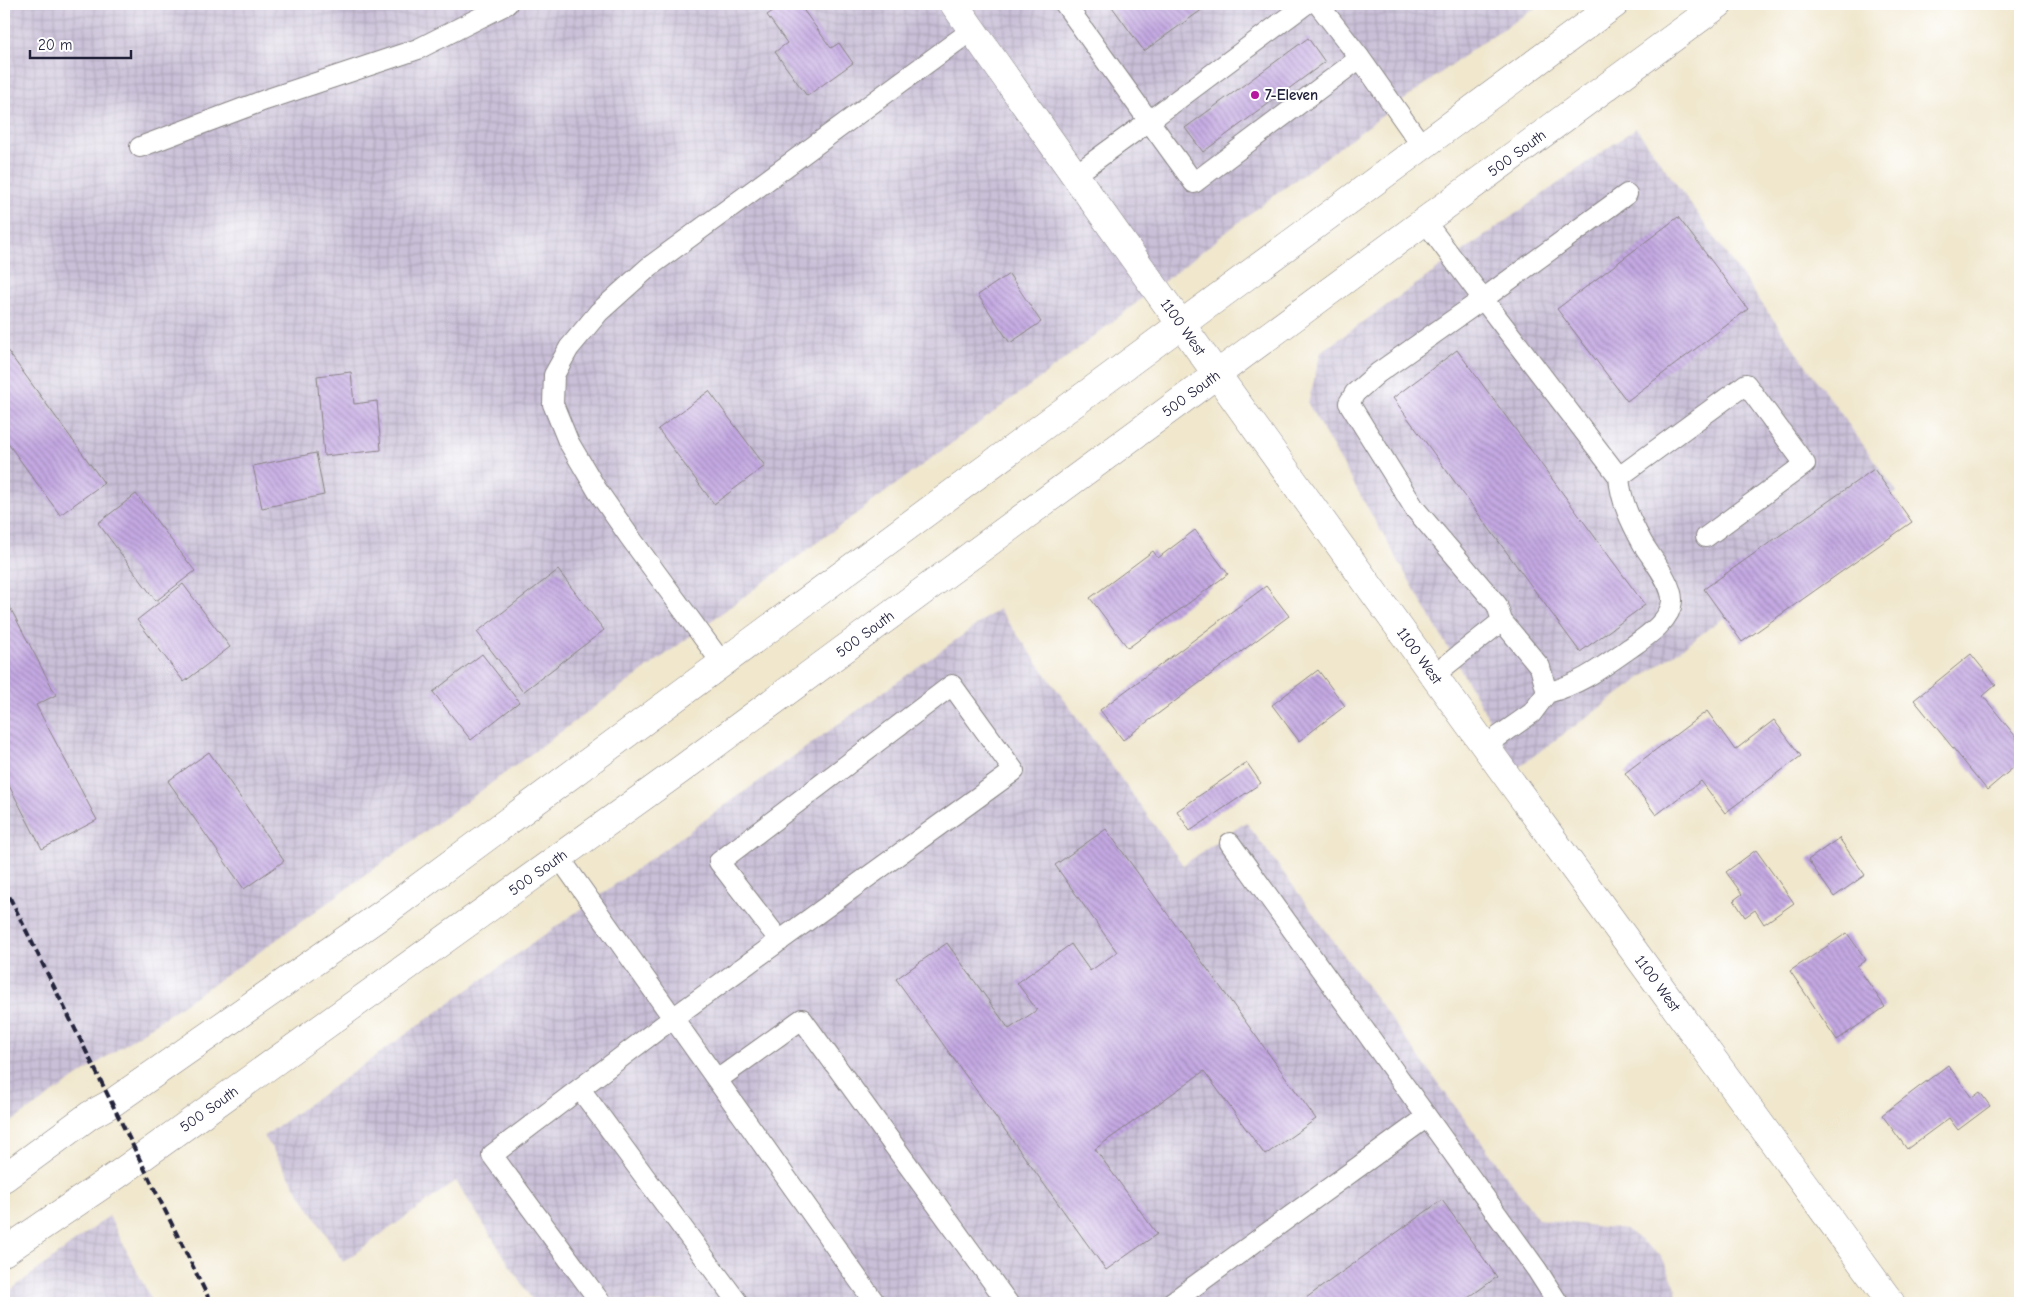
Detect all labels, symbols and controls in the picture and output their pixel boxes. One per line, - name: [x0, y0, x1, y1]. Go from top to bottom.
- scale bar: [30, 28, 131, 60]
- text: 20 m: [38, 36, 72, 54]
- place label: 7-Eleven: [1265, 86, 1318, 104]
- marker: 7-Eleven: [1249, 89, 1261, 101]
- street label: 500 South: [1484, 126, 1549, 180]
- street label: 1100 West: [1157, 295, 1210, 359]
- street label: 500 South: [1158, 366, 1224, 421]
- street label: 500 South: [832, 606, 898, 661]
- street label: 1100 West: [1393, 624, 1446, 688]
- street label: 500 South: [505, 845, 571, 900]
- street label: 1100 West: [1631, 952, 1685, 1016]
- street label: 500 South: [176, 1082, 242, 1136]

